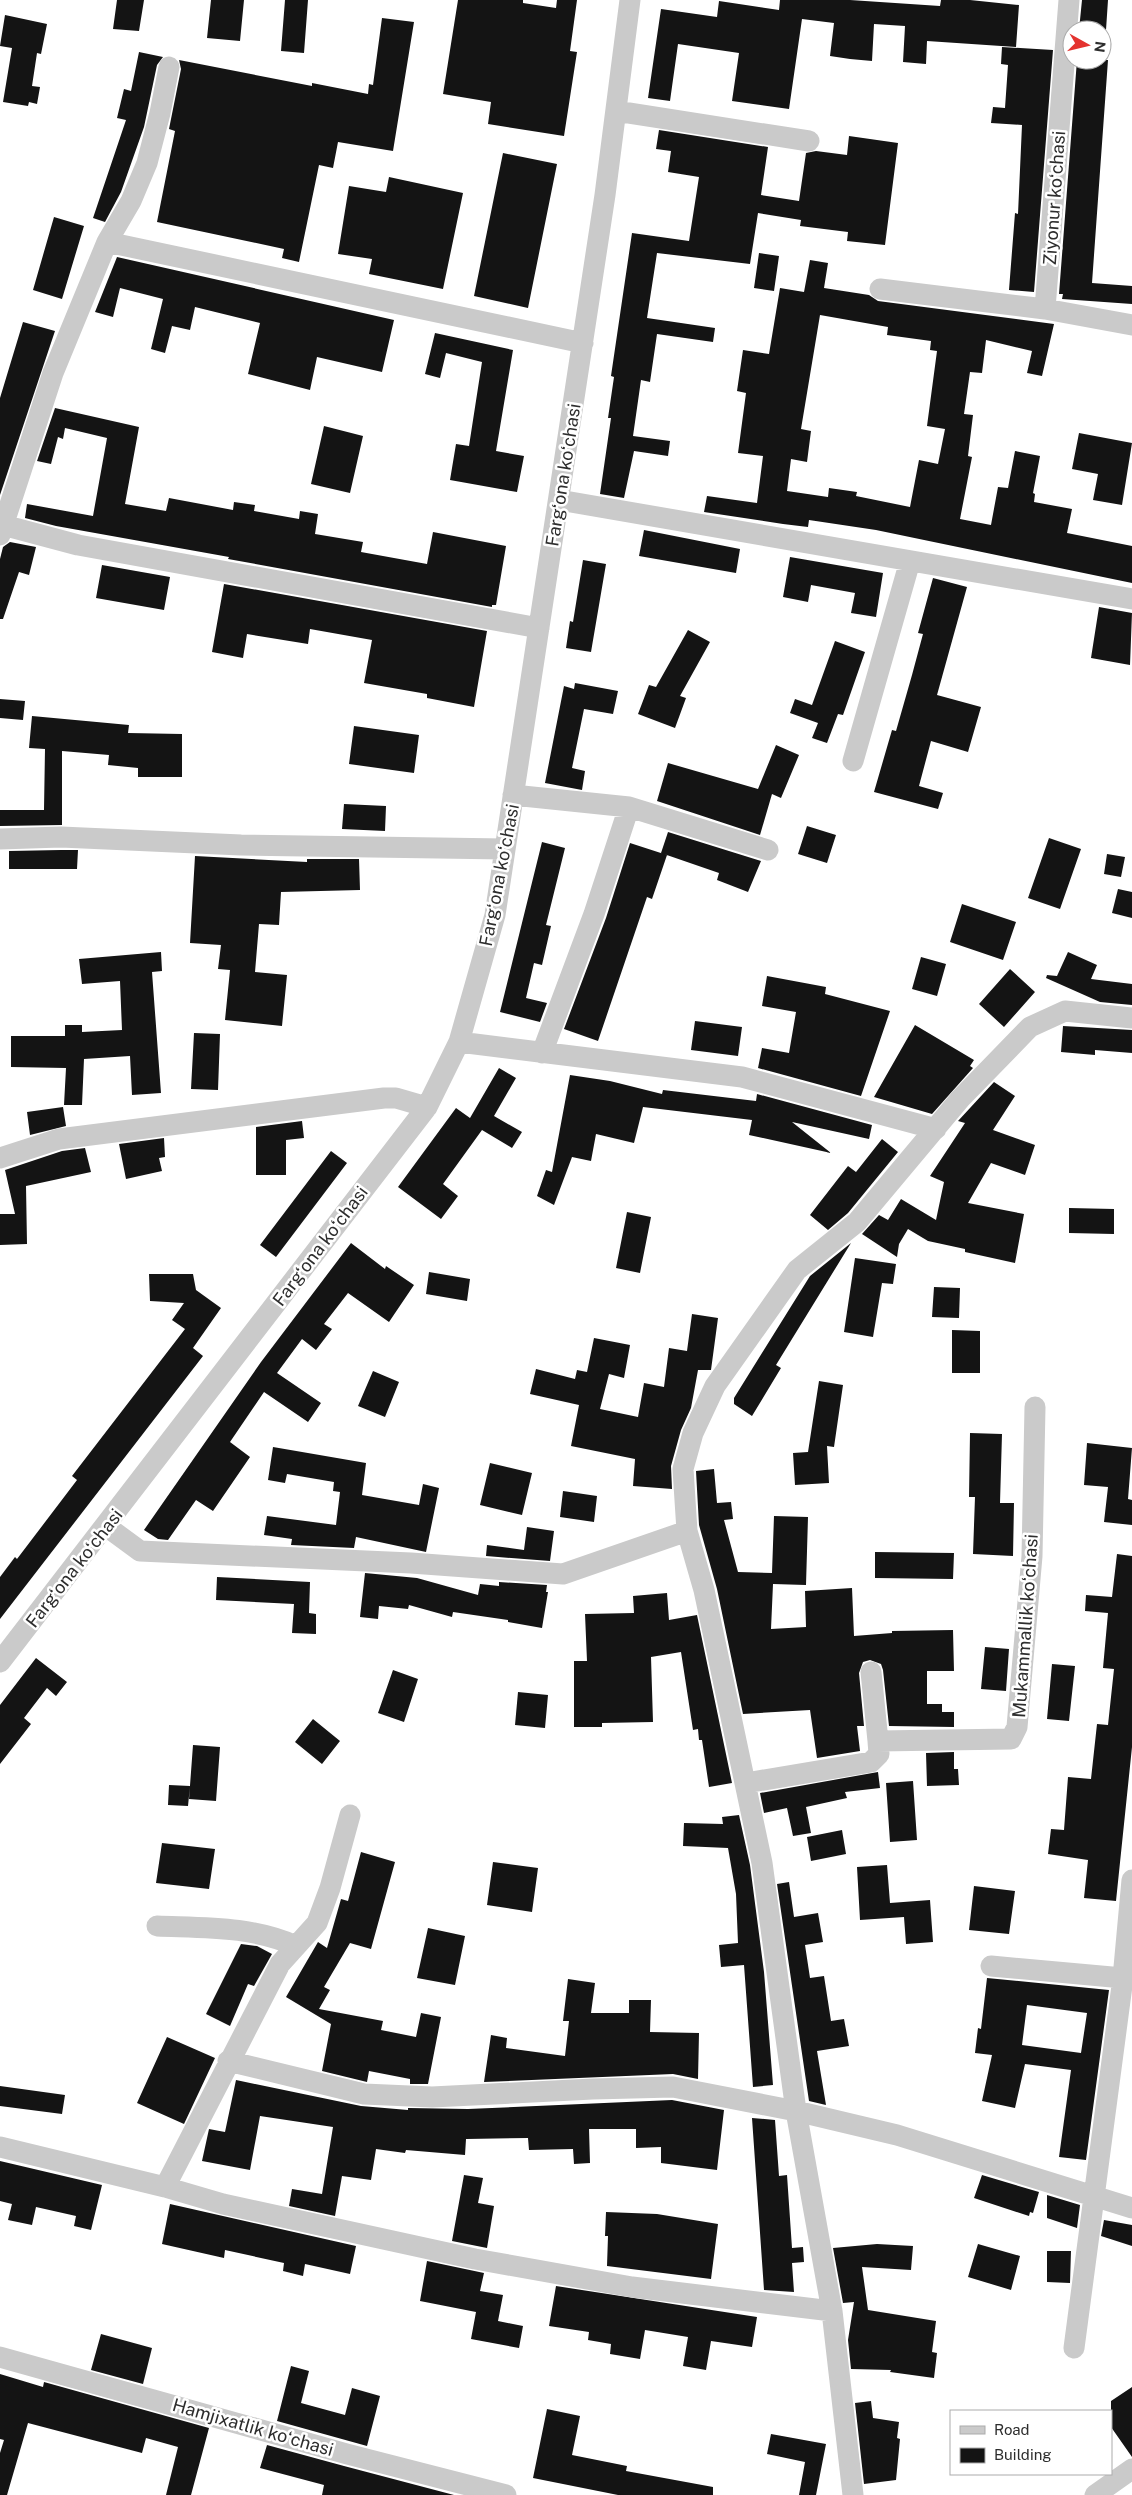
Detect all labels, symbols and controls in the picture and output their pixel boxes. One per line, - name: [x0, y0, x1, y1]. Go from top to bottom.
- north arrow: [1062, 20, 1112, 70]
- text: N: [1091, 40, 1109, 53]
- street label: Ziyonur koʻchasi: [1039, 130, 1069, 266]
- street label: Fargʻona koʻchasi: [541, 402, 585, 548]
- street label: Fargʻona koʻchasi: [475, 802, 523, 948]
- street label: Fargʻona koʻchasi: [268, 1182, 372, 1310]
- street label: Fargʻona koʻchasi: [21, 1505, 127, 1631]
- street label: Mukammallik koʻchasi: [1008, 1533, 1042, 1719]
- street label: Hamjixatlik koʻchasi: [170, 2394, 336, 2460]
- legend: [950, 2410, 1112, 2475]
- text: Road: [994, 2421, 1030, 2438]
- text: Building: [994, 2446, 1052, 2463]

